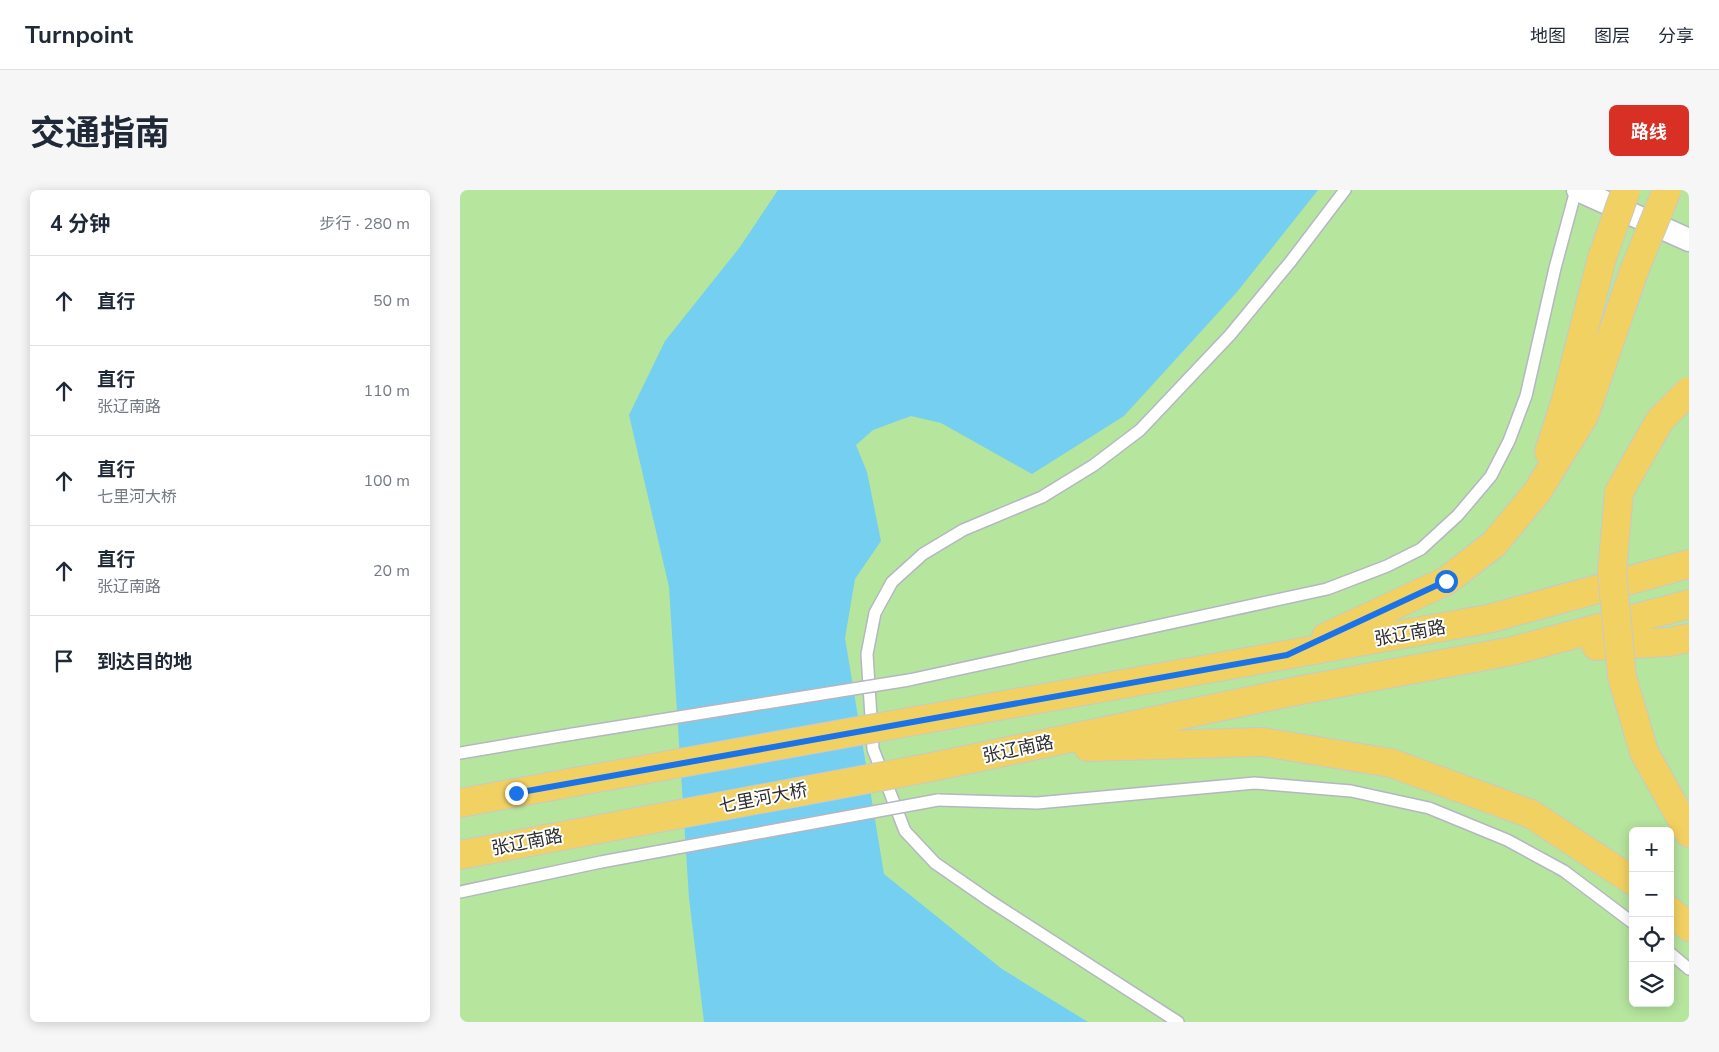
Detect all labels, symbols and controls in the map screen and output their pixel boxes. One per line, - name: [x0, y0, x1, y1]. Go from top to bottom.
- text: Turnpoint: [25, 19, 133, 51]
- text: 地图: [1530, 24, 1566, 48]
- text: 图层: [1594, 24, 1630, 48]
- text: 分享: [1658, 24, 1694, 48]
- button: 路线: [1609, 105, 1689, 156]
- text: 交通指南: [30, 110, 170, 157]
- text: 4 分钟: [50, 210, 110, 238]
- text: 步行 · 280 m: [320, 213, 410, 235]
- icon: ahead: [50, 287, 78, 315]
- text: 直行: [97, 289, 135, 315]
- text: 50 m: [373, 290, 410, 312]
- text: 直行: [97, 367, 135, 393]
- icon: ahead: [50, 377, 78, 405]
- text: 110 m: [363, 380, 410, 402]
- text: 张辽南路: [97, 396, 161, 418]
- text: 直行: [97, 457, 135, 483]
- icon: ahead: [50, 467, 78, 495]
- text: 100 m: [363, 470, 410, 492]
- text: 七里河大桥: [97, 486, 177, 508]
- text: 直行: [97, 547, 135, 573]
- icon: ahead: [50, 557, 78, 585]
- text: 20 m: [373, 560, 410, 582]
- route start: [1435, 570, 1458, 593]
- text: 张辽南路: [97, 576, 161, 598]
- street label: 张辽南路: [1372, 615, 1448, 651]
- icon: arrive: [50, 647, 78, 675]
- text: 到达目的地: [97, 649, 192, 675]
- street label: 张辽南路: [980, 730, 1056, 768]
- street label: 七里河大桥: [717, 778, 809, 818]
- route end: [505, 782, 528, 805]
- street label: 张辽南路: [489, 823, 565, 861]
- map controls: [1629, 827, 1674, 1007]
- button: +: [1629, 827, 1674, 872]
- button: −: [1629, 872, 1674, 917]
- button: locate: [1629, 917, 1674, 962]
- button: layers: [1629, 962, 1674, 1007]

